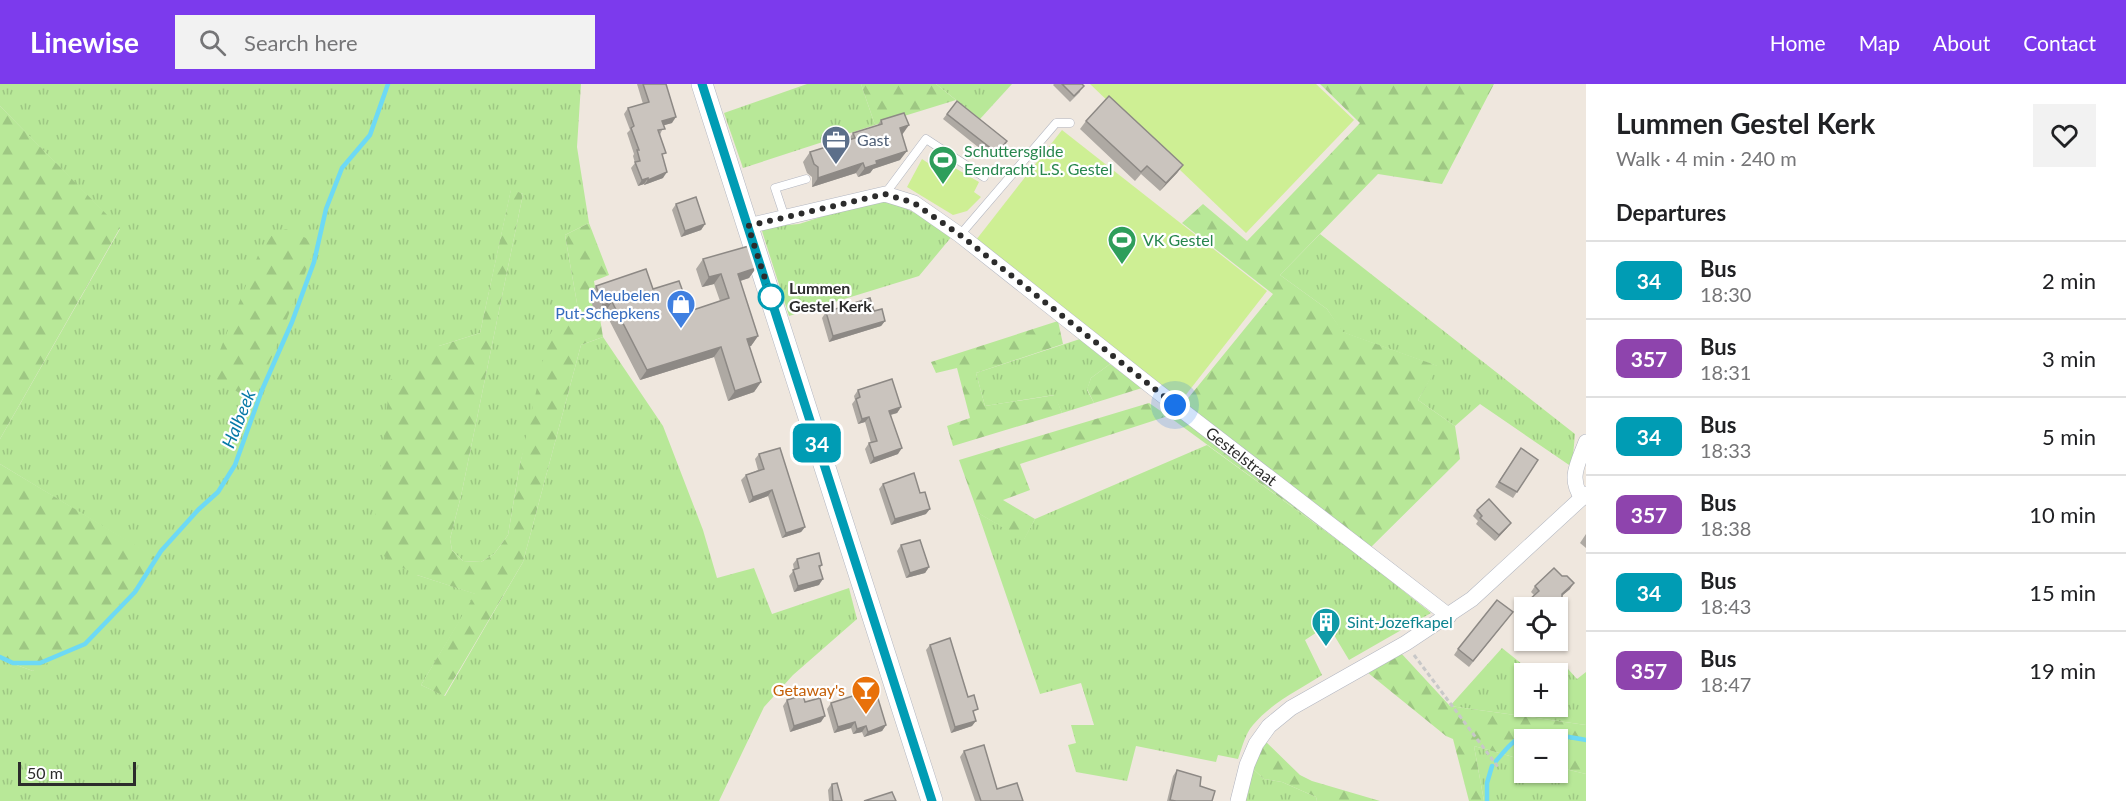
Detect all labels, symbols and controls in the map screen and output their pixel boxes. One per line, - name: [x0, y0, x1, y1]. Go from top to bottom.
- search box: [175, 15, 595, 69]
- text: Linewise: [30, 25, 139, 59]
- icon: search: [196, 26, 229, 59]
- text: Search here: [244, 29, 358, 56]
- text: Home: [1770, 30, 1826, 55]
- text: Map: [1859, 30, 1900, 55]
- text: About: [1933, 30, 1990, 55]
- text: Contact: [2023, 30, 2096, 55]
- button: heart: [2033, 104, 2096, 167]
- text: Lummen Gestel Kerk: [1616, 106, 1875, 140]
- office icon: Gast: [820, 124, 852, 166]
- place label: Gast: [857, 130, 890, 149]
- place label: Schuttersgilde Eendracht L.S. Gestel: [964, 141, 1113, 178]
- sports icon: Schuttersgilde Eendracht L.S. Gestel: [927, 144, 959, 186]
- text: Walk · 4 min · 240 m: [1616, 146, 1797, 170]
- text: Departures: [1616, 199, 1726, 226]
- sports icon: VK Gestel: [1106, 224, 1138, 266]
- place label: VK Gestel: [1143, 230, 1213, 249]
- text: Bus: [1700, 255, 1736, 282]
- text: 2 min: [2042, 267, 2096, 294]
- text: 34: [1637, 268, 1661, 293]
- place label: Lummen Gestel Kerk: [789, 278, 872, 315]
- text: 18:30: [1700, 282, 1751, 306]
- marker: Lummen Gestel Kerk: [758, 284, 784, 310]
- place label: Meubelen Put-Schepkens: [555, 285, 660, 322]
- shop icon: Meubelen Put-Schepkens: [665, 288, 697, 330]
- text: Bus: [1700, 333, 1736, 360]
- text: 3 min: [2042, 345, 2096, 372]
- text: 357: [1631, 346, 1667, 371]
- text: 18:31: [1700, 360, 1751, 384]
- water label: Halbeek: [216, 386, 260, 451]
- your location: [1160, 390, 1190, 420]
- text: Bus: [1700, 411, 1736, 438]
- street label: Gestelstraat: [1202, 422, 1281, 489]
- text: 5 min: [2042, 423, 2096, 450]
- line badge: 34: [790, 424, 844, 462]
- text: 34: [1637, 424, 1661, 449]
- text: 34: [805, 431, 829, 456]
- text: 18:33: [1700, 438, 1751, 462]
- text: Bus: [1700, 489, 1736, 516]
- text: 10 min: [2029, 501, 2096, 528]
- text: 357: [1631, 502, 1667, 527]
- text: 18:38: [1700, 516, 1751, 540]
- text: Bus: [1700, 567, 1736, 594]
- text: 15 min: [2029, 579, 2096, 606]
- text: 34: [1637, 580, 1661, 605]
- text: 18:43: [1700, 594, 1751, 618]
- map controls: [1514, 597, 1568, 783]
- button: locate: [1514, 597, 1568, 651]
- building icon: Sint-Jozefkapel: [1310, 606, 1342, 648]
- place label: Sint-Jozefkapel: [1347, 612, 1453, 631]
- text: Bus: [1700, 645, 1736, 672]
- text: 19 min: [2029, 657, 2096, 684]
- text: 357: [1631, 658, 1667, 683]
- button: +: [1514, 663, 1568, 717]
- text: 18:47: [1700, 672, 1751, 696]
- bar icon: Getaway's: [850, 674, 882, 716]
- place label: Getaway's: [773, 680, 845, 699]
- button: −: [1514, 729, 1568, 783]
- scale bar: [18, 759, 136, 786]
- text: 50 m: [27, 763, 63, 782]

